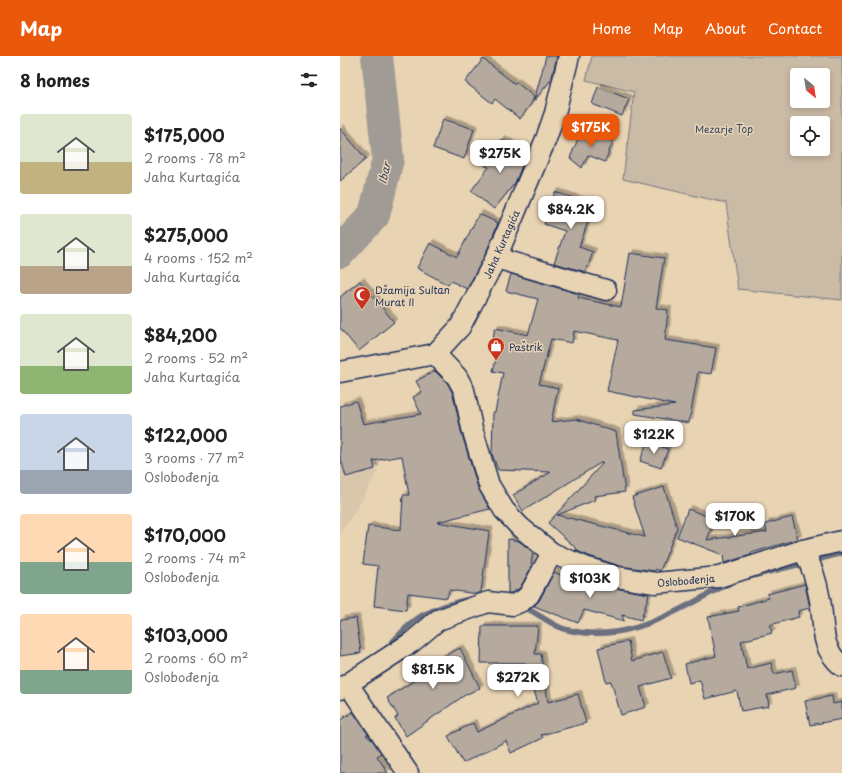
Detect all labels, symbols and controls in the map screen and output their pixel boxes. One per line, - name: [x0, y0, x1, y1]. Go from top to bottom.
- text: Map: [20, 14, 62, 42]
- text: Home: [592, 18, 631, 39]
- text: Map: [653, 18, 683, 39]
- text: About: [705, 18, 746, 39]
- text: Contact: [768, 18, 822, 39]
- text: 8 homes: [20, 67, 90, 93]
- north arrow: [790, 68, 830, 108]
- map controls: [790, 68, 830, 156]
- icon: filters: [298, 69, 320, 91]
- pin: $175K: [563, 114, 619, 148]
- button: locate: [790, 116, 830, 156]
- text: $175K: [571, 117, 611, 136]
- park label: Mezarje Top: [695, 121, 753, 136]
- text: $175,000: [144, 122, 225, 148]
- icon: home: [52, 130, 100, 178]
- pin: $275K: [472, 140, 528, 174]
- text: $275K: [479, 143, 521, 162]
- text: 2 rooms · 78 m²: [144, 148, 246, 167]
- water label: Ibar: [373, 159, 395, 185]
- text: Jaha Kurtagića: [144, 167, 240, 186]
- pin: $84.2K: [538, 196, 604, 230]
- text: $84.2K: [547, 199, 595, 218]
- street label: Jaha Kurtagića: [479, 207, 523, 281]
- text: $275,000: [144, 222, 228, 248]
- icon: home: [52, 230, 100, 278]
- text: 4 rooms · 152 m²: [144, 248, 253, 267]
- text: Jaha Kurtagića: [144, 267, 240, 286]
- place label: Džamija Sultan Murat II: [375, 282, 450, 309]
- mosque icon: Džamija Sultan Murat II: [352, 285, 372, 310]
- text: $84,200: [144, 322, 217, 348]
- icon: home: [52, 330, 100, 378]
- shop icon: Paštrik: [486, 336, 506, 361]
- place label: Paštrik: [509, 339, 543, 354]
- text: 2 rooms · 52 m²: [144, 348, 248, 367]
- text: Jaha Kurtagića: [144, 367, 240, 386]
- pin: $122K: [626, 421, 682, 455]
- text: $122,000: [144, 422, 228, 448]
- text: $122K: [633, 424, 675, 443]
- icon: home: [52, 430, 100, 478]
- text: 3 rooms · 77 m²: [144, 448, 245, 467]
- text: Oslobođenja: [144, 467, 219, 486]
- pin: $170K: [707, 503, 763, 537]
- text: $170K: [715, 506, 755, 525]
- text: $170,000: [144, 522, 226, 548]
- icon: home: [52, 530, 100, 578]
- text: 2 rooms · 74 m²: [144, 548, 246, 567]
- pin: $103K: [562, 565, 618, 599]
- text: Oslobođenja: [144, 567, 219, 586]
- text: $103K: [569, 568, 611, 587]
- street label: Oslobođenja: [657, 570, 716, 590]
- text: $103,000: [144, 622, 228, 648]
- icon: home: [52, 630, 100, 678]
- text: 2 rooms · 60 m²: [144, 648, 249, 667]
- pin: $81.5K: [400, 656, 466, 690]
- text: $81.5K: [411, 659, 455, 678]
- pin: $272K: [490, 664, 546, 698]
- text: Oslobođenja: [144, 667, 219, 686]
- text: $272K: [496, 667, 540, 686]

